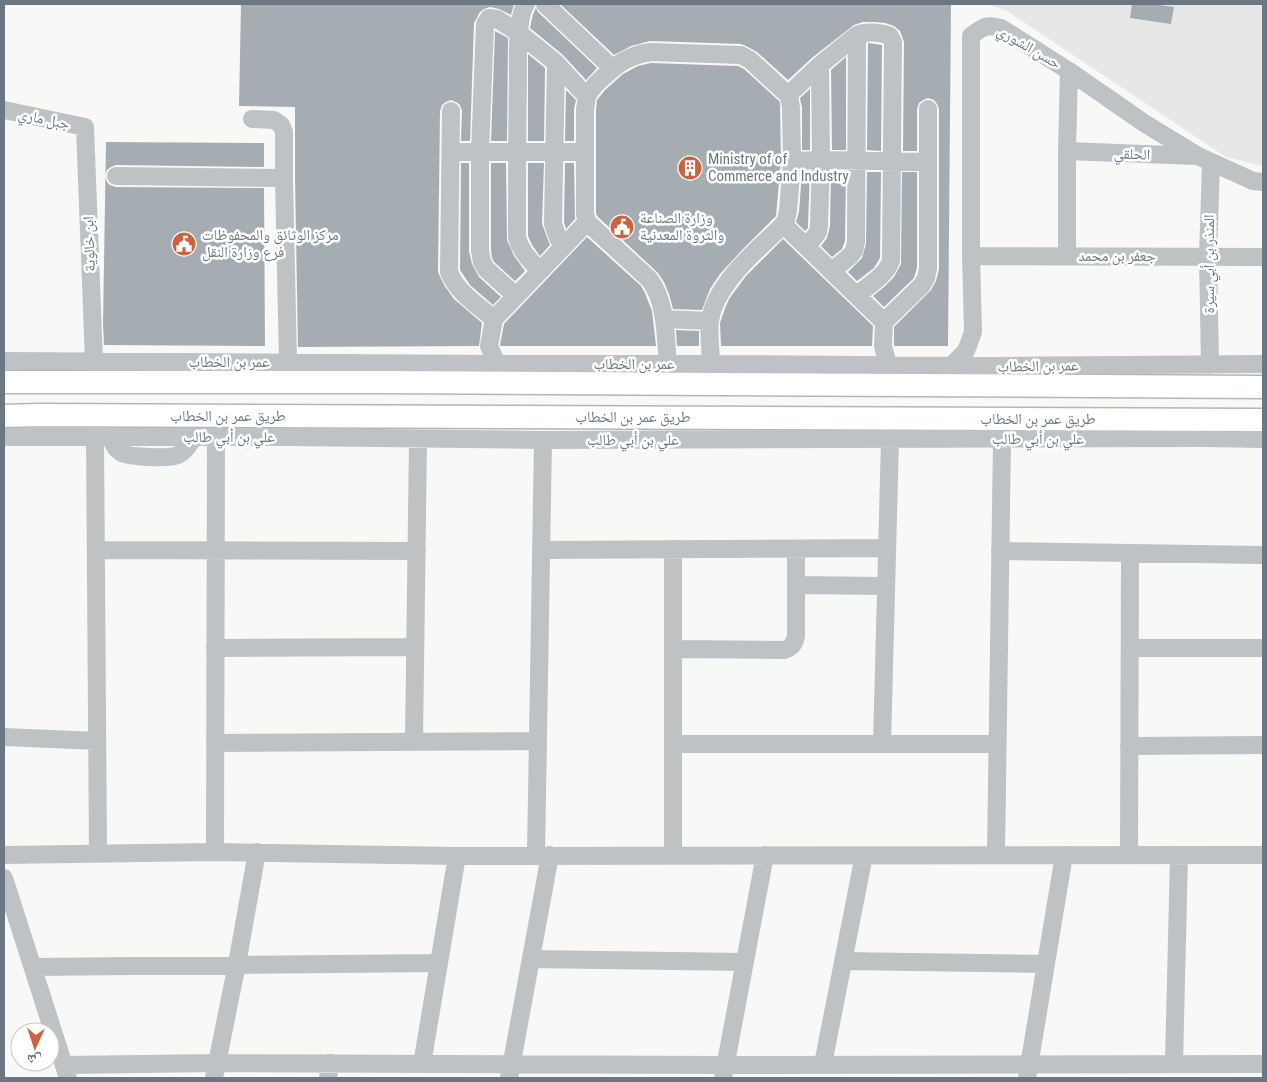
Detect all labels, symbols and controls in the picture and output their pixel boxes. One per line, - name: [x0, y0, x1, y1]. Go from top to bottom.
- street label: حسن الشوري: [993, 22, 1064, 75]
- street label: جبل ماري: [16, 105, 72, 136]
- street label: الحلقي: [1113, 144, 1151, 166]
- place label: Ministry of of Commerce and Industry: [708, 150, 849, 185]
- building icon: Ministry of of Commerce and Industry: [677, 155, 703, 181]
- place label: وزارة الصناعة والثروة المعدنية: [640, 209, 724, 244]
- public building icon: وزارة الصناعة والثروة المعدنية: [609, 214, 635, 240]
- street label: المنذر بن أبي سيرة: [1200, 215, 1221, 313]
- street label: ابن خالوية: [79, 216, 100, 272]
- place label: مركز الوثائق والمحفوظات فرع وزارة النقل: [202, 226, 339, 262]
- public building icon: مركز الوثائق والمحفوظات فرع وزارة النقل: [171, 231, 197, 257]
- street label: جعفر بن محمد: [1078, 247, 1156, 266]
- street label: عمر بن الخطاب: [188, 353, 270, 372]
- street label: عمر بن الخطاب: [593, 355, 675, 374]
- street label: عمر بن الخطاب: [997, 356, 1079, 377]
- street label: طريق عمر بن الخطاب: [170, 407, 286, 426]
- street label: طريق عمر بن الخطاب: [575, 408, 691, 427]
- street label: طريق عمر بن الخطاب: [980, 410, 1096, 429]
- street label: علي بن أبي طالب: [183, 428, 275, 449]
- street label: علي بن أبي طالب: [992, 430, 1084, 451]
- street label: علي بن أبي طالب: [587, 431, 679, 452]
- north arrow: [10, 1022, 60, 1072]
- text: ش: [26, 1051, 42, 1068]

